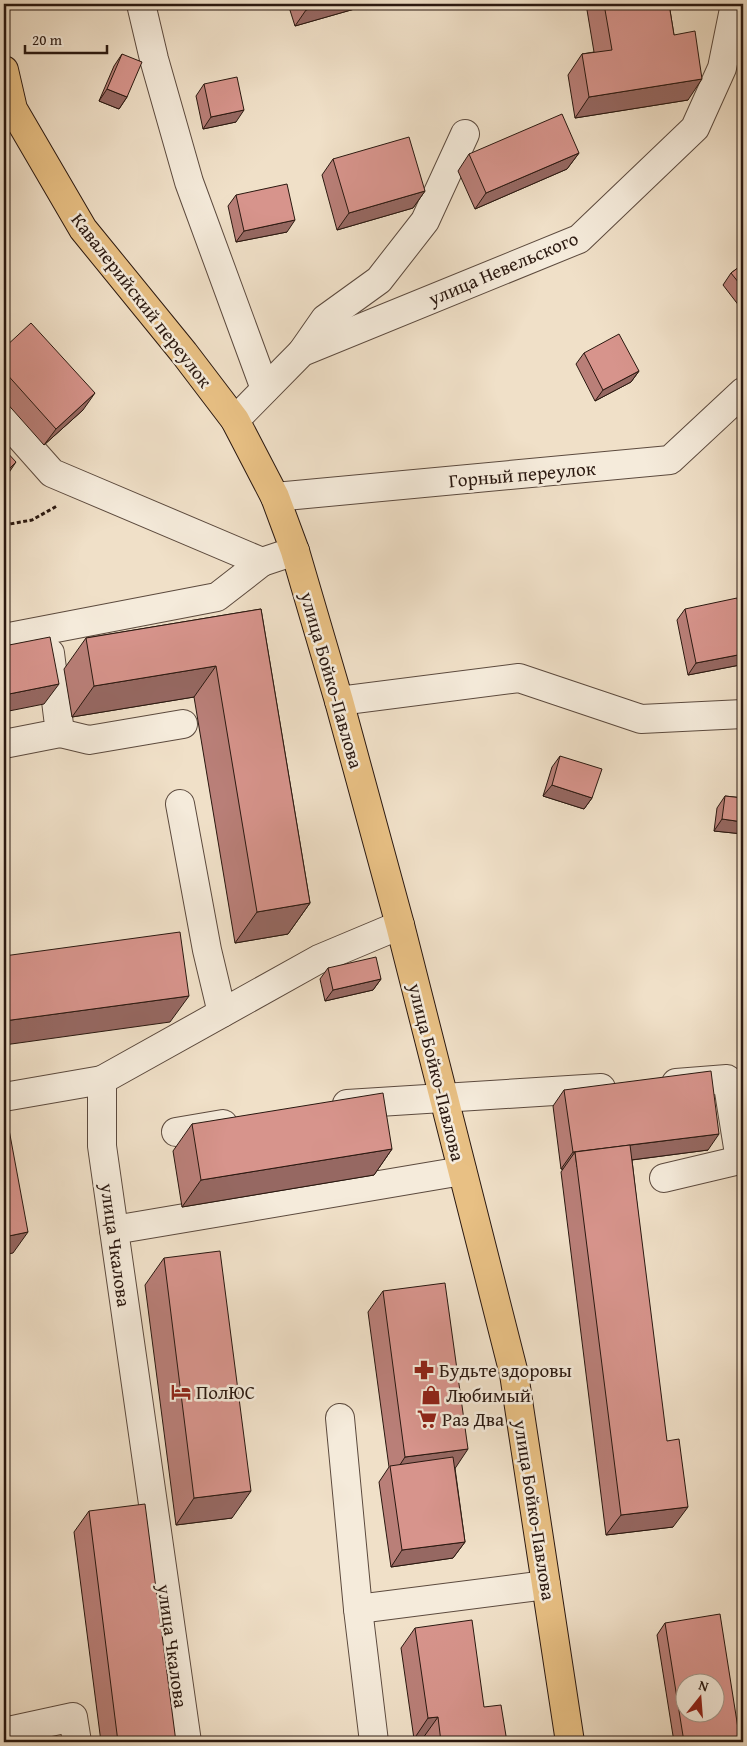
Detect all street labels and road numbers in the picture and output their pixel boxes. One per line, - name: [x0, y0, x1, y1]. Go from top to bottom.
- street label: Кавалерийский переулок: [65, 207, 219, 393]
- street label: улица Невельского: [423, 224, 582, 313]
- street label: Горный переулок: [447, 454, 597, 494]
- street label: улица Бойко-Павлова: [293, 588, 371, 772]
- street label: улица Бойко-Павлова: [401, 979, 473, 1164]
- street label: улица Чкалова: [93, 1180, 139, 1309]
- street label: улица Бойко-Павлова: [507, 1417, 563, 1602]
- street label: улица Чкалова: [150, 1581, 196, 1710]

